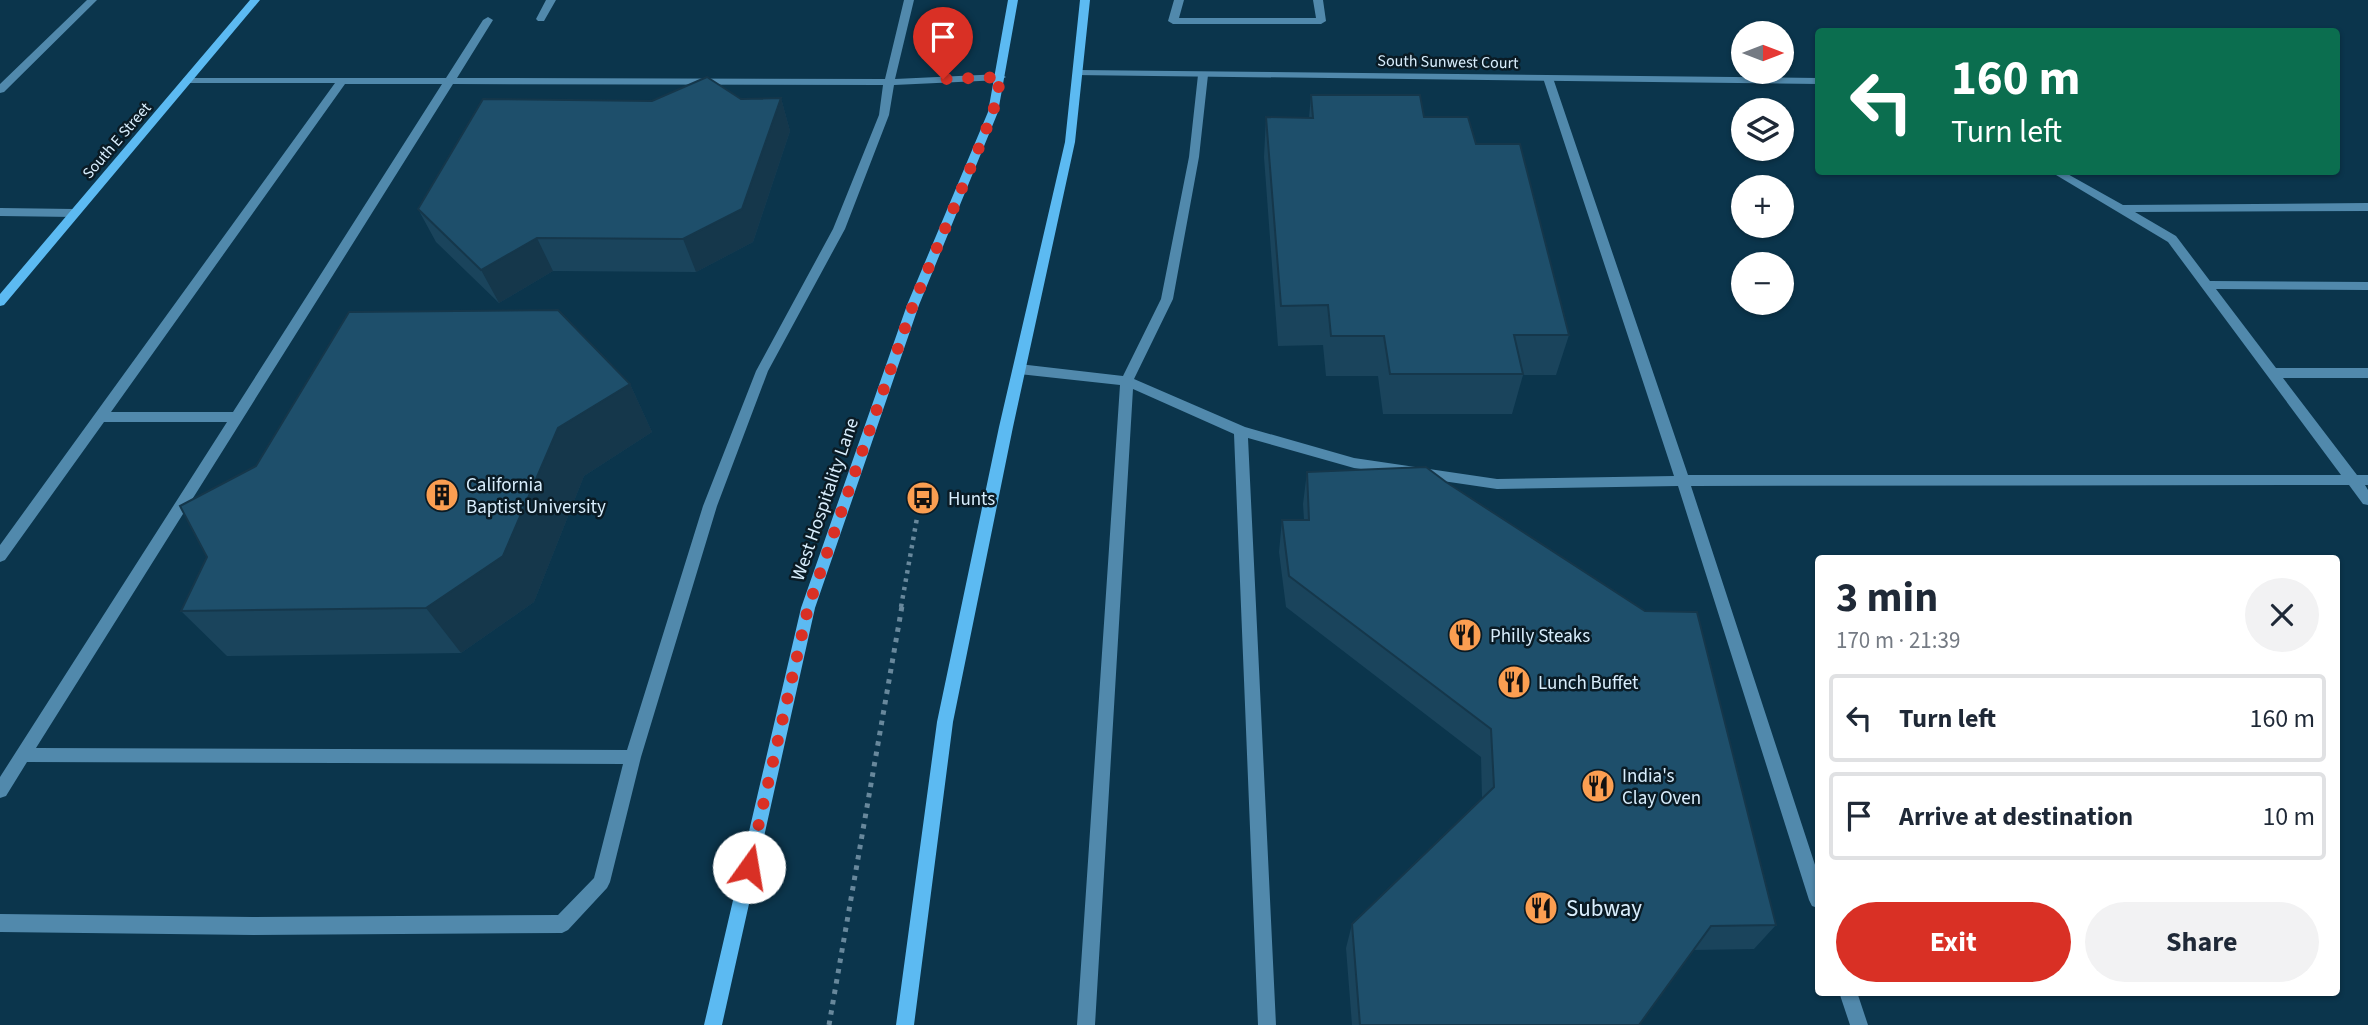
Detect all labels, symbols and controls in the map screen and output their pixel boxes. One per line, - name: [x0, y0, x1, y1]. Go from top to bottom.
- pin: [913, 7, 973, 79]
- icon: arrive: [924, 18, 962, 56]
- north arrow: [1731, 21, 1794, 84]
- map controls: [1731, 21, 1794, 315]
- text: 160 m: [1951, 44, 2080, 114]
- street label: South Sunwest Court: [1377, 50, 1519, 74]
- icon: left: [1836, 56, 1927, 147]
- street label: South E Street: [77, 97, 157, 184]
- button: layers: [1731, 98, 1794, 161]
- text: Turn left: [1951, 109, 2062, 155]
- button: +: [1731, 175, 1794, 238]
- button: −: [1731, 252, 1794, 315]
- street label: West Hospitality Lane: [785, 414, 866, 585]
- place label: California Baptist University: [466, 472, 606, 521]
- building icon: California Baptist University: [423, 476, 461, 514]
- bus stop icon: Hunts: [904, 479, 942, 517]
- place label: Hunts: [948, 486, 995, 513]
- text: 3 min: [1836, 568, 1938, 628]
- button: close: [2245, 578, 2319, 652]
- restaurant icon: Philly Steaks: [1446, 616, 1484, 654]
- place label: Philly Steaks: [1490, 623, 1590, 650]
- text: 170 m · 21:39: [1836, 624, 1960, 657]
- restaurant icon: Lunch Buffet: [1495, 663, 1533, 701]
- place label: Lunch Buffet: [1538, 670, 1639, 697]
- icon: left: [1840, 699, 1878, 737]
- text: Turn left: [1899, 700, 1996, 737]
- text: 160 m: [2249, 700, 2315, 737]
- place label: India's Clay Oven: [1622, 763, 1701, 812]
- restaurant icon: India's Clay Oven: [1579, 767, 1617, 805]
- icon: arrive: [1840, 797, 1878, 835]
- text: Arrive at destination: [1899, 798, 2133, 835]
- text: 10 m: [2262, 798, 2315, 835]
- position arrow: [712, 830, 786, 904]
- restaurant icon: Subway: [1522, 889, 1560, 927]
- place label: Subway: [1566, 892, 1642, 925]
- button: Exit: [1836, 902, 2071, 982]
- button: Share: [2085, 902, 2319, 982]

